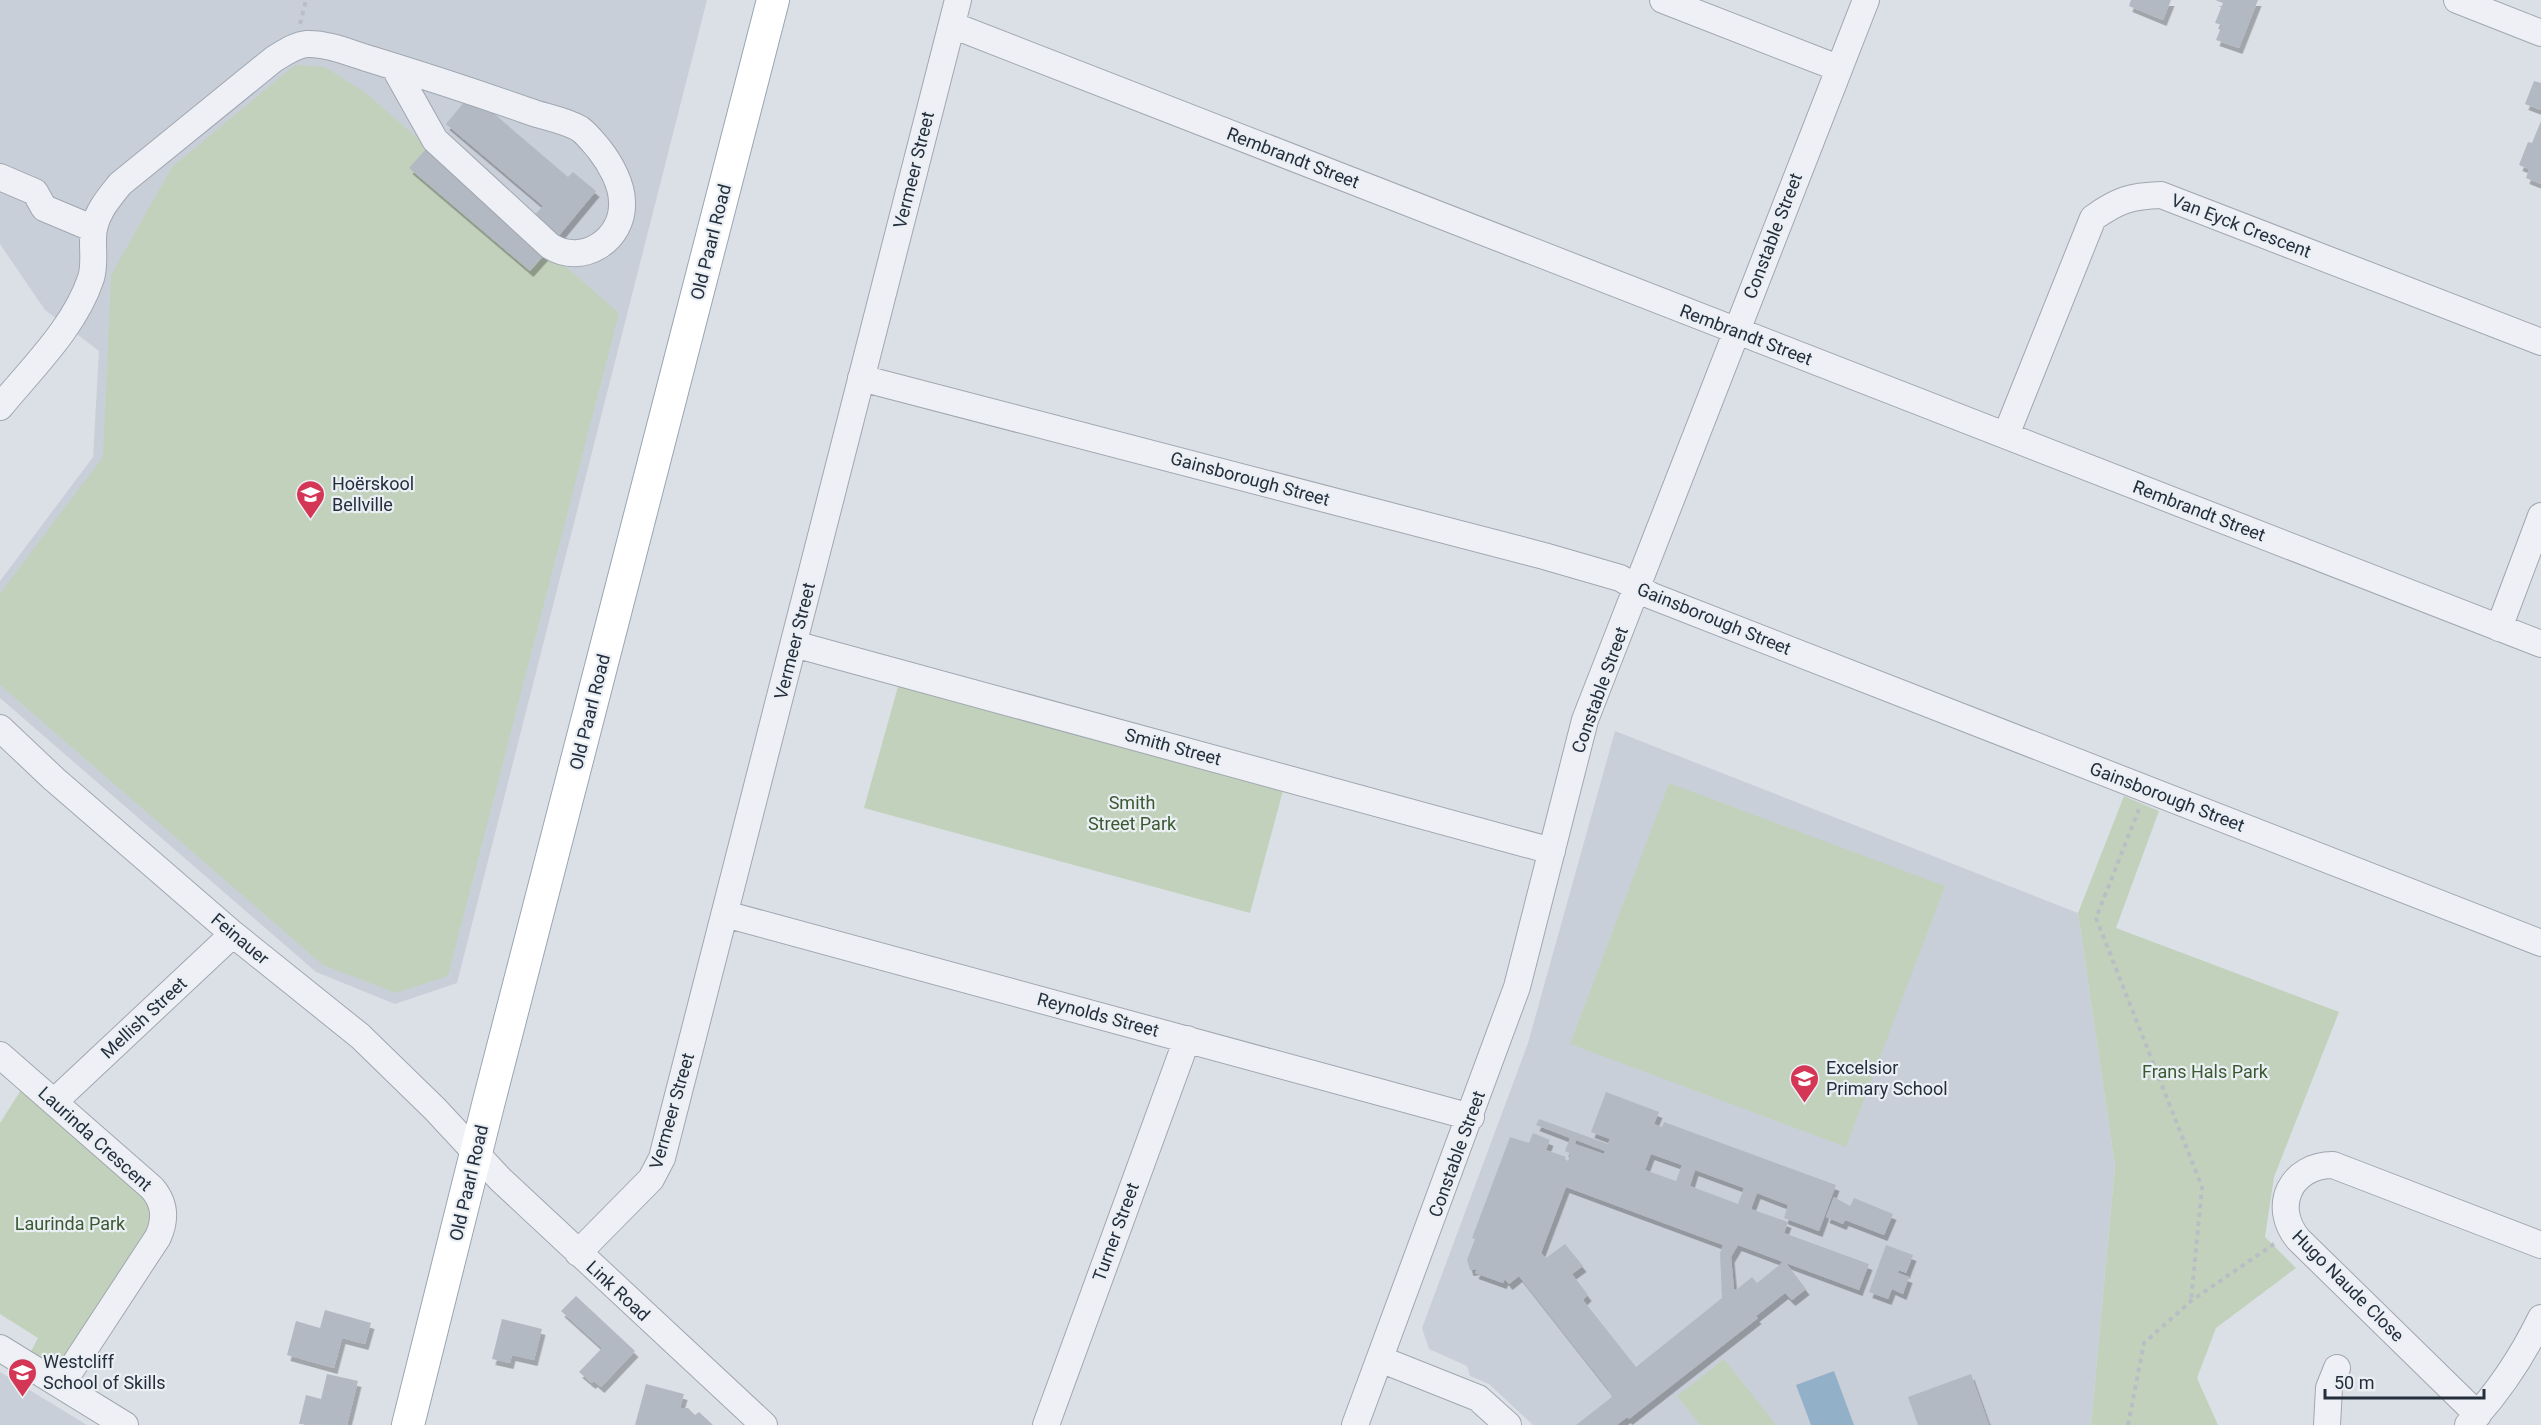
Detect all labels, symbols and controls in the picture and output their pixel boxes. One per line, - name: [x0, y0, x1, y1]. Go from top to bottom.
- street label: Vermeer Street: [889, 109, 938, 230]
- street label: Rembrandt Street: [1224, 123, 1362, 192]
- street label: Constable Street: [1739, 170, 1806, 302]
- street label: Old Paarl Road: [686, 182, 735, 302]
- street label: Van Eyck Crescent: [2168, 189, 2314, 262]
- street label: Rembrandt Street: [1677, 300, 1815, 369]
- street label: Gainsborough Street: [1168, 447, 1332, 510]
- place label: Hoërskool Bellville: [332, 473, 414, 515]
- street label: Rembrandt Street: [2130, 476, 2268, 545]
- school or university icon: Hoërskool Bellville: [295, 478, 327, 520]
- street label: Gainsborough Street: [1634, 578, 1794, 659]
- street label: Vermeer Street: [770, 580, 819, 701]
- street label: Constable Street: [1567, 624, 1632, 756]
- street label: Old Paarl Road: [565, 652, 614, 772]
- street label: Smith Street: [1123, 724, 1224, 769]
- street label: Gainsborough Street: [2087, 757, 2248, 836]
- park label: Smith Street Park: [1088, 792, 1177, 834]
- street label: Feinauer: [207, 908, 273, 969]
- street label: Mellish Street: [96, 973, 191, 1063]
- street label: Reynolds Street: [1035, 988, 1161, 1041]
- street label: Vermeer Street: [645, 1050, 698, 1171]
- place label: Excelsior Primary School: [1826, 1057, 1948, 1099]
- park label: Frans Hals Park: [2142, 1061, 2269, 1082]
- school or university icon: Excelsior Primary School: [1789, 1062, 1821, 1104]
- street label: Laurinda Crescent: [34, 1082, 157, 1195]
- street label: Constable Street: [1424, 1088, 1489, 1220]
- street label: Old Paarl Road: [445, 1123, 492, 1243]
- street label: Turner Street: [1088, 1180, 1143, 1284]
- park label: Laurinda Park: [15, 1213, 126, 1234]
- street label: Hugo Naude Close: [2288, 1225, 2409, 1346]
- street label: Link Road: [582, 1256, 654, 1325]
- place label: Westcliff School of Skills: [43, 1351, 166, 1393]
- school or university icon: Westcliff School of Skills: [6, 1356, 38, 1398]
- scale bar: [2325, 1362, 2484, 1400]
- text: 50 m: [2334, 1372, 2374, 1393]

